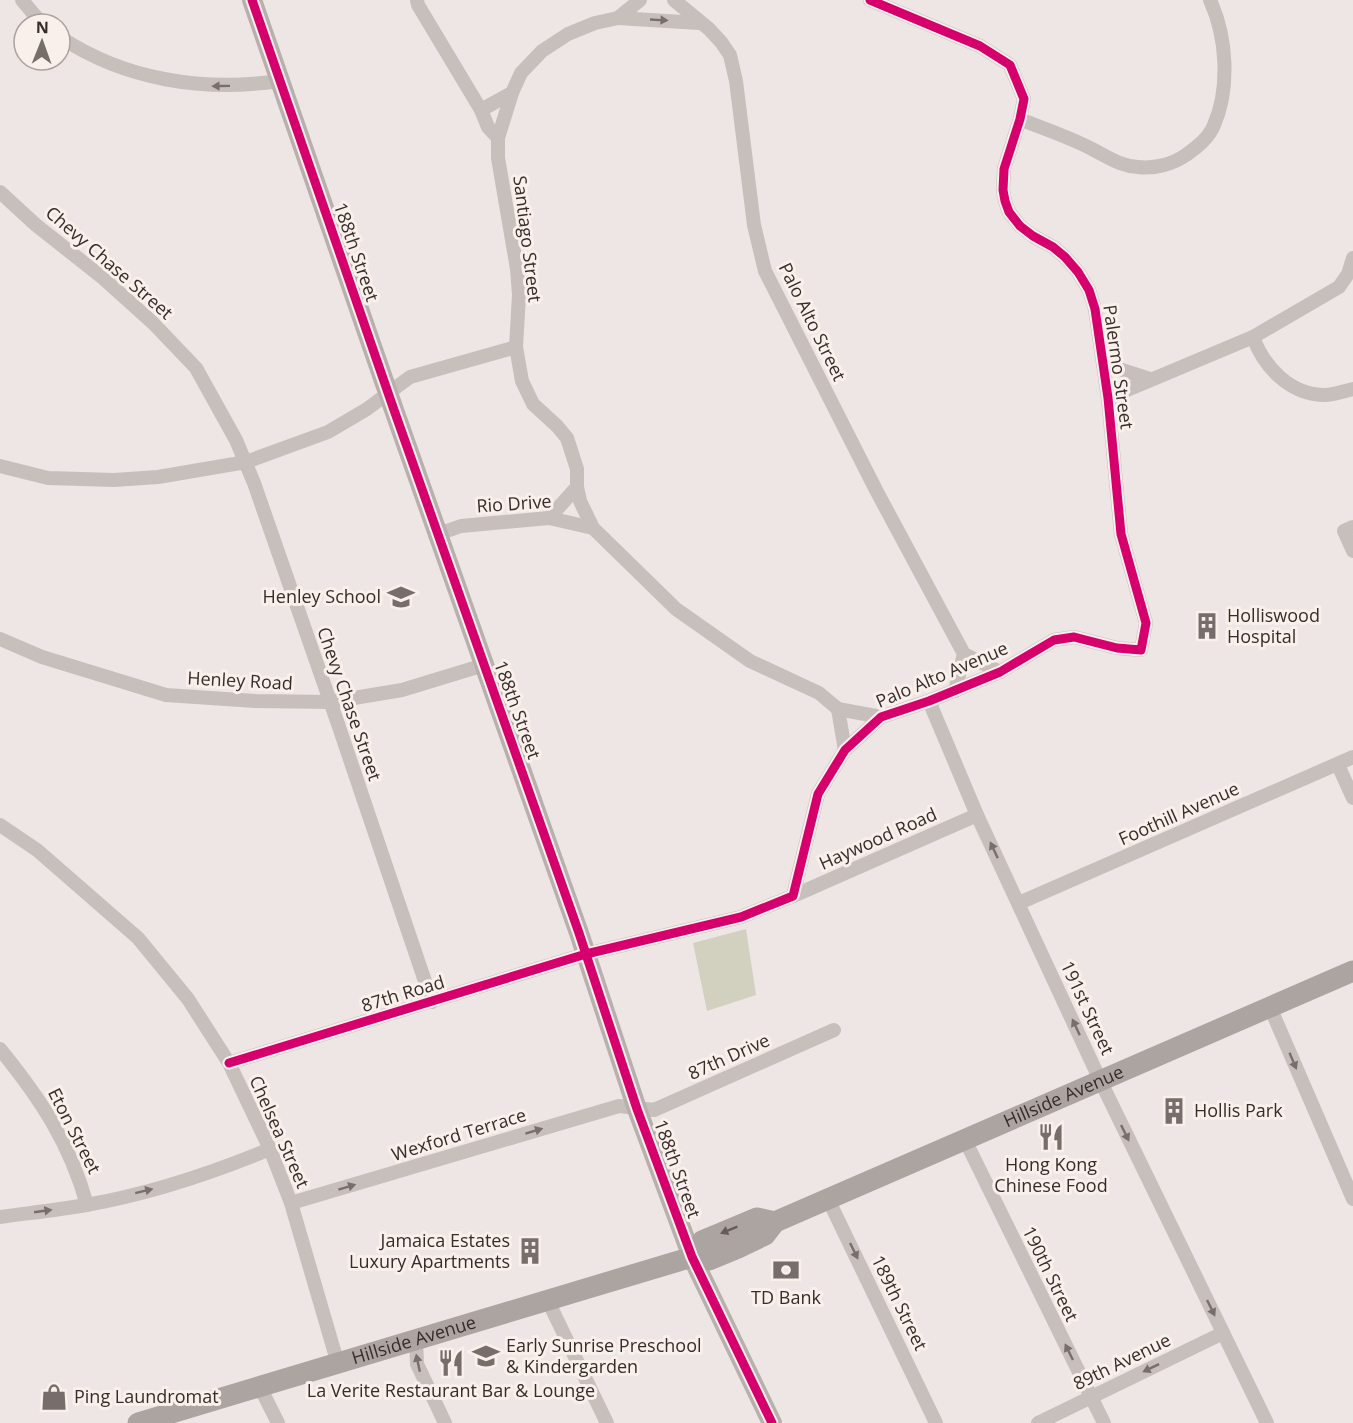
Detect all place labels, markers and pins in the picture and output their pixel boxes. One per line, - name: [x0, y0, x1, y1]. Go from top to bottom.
- school or university icon: Henley School: [386, 582, 416, 612]
- place label: Henley School: [263, 584, 381, 608]
- place label: Holliswood Hospital: [1227, 603, 1320, 648]
- building icon: Holliswood Hospital: [1192, 611, 1222, 641]
- building icon: Hollis Park: [1159, 1096, 1189, 1126]
- place label: Hollis Park: [1194, 1098, 1283, 1122]
- restaurant icon: Hong Kong Chinese Food: [1036, 1122, 1066, 1152]
- place label: Hong Kong Chinese Food: [994, 1152, 1108, 1197]
- place label: Jamaica Estates Luxury Apartments: [349, 1228, 510, 1273]
- building icon: Jamaica Estates Luxury Apartments: [515, 1236, 545, 1266]
- bank icon: TD Bank: [771, 1255, 801, 1285]
- place label: TD Bank: [751, 1285, 821, 1309]
- place label: Early Sunrise Preschool & Kindergarden: [506, 1333, 702, 1378]
- school or university icon: Early Sunrise Preschool & Kindergarden: [471, 1341, 501, 1371]
- restaurant icon: La Verite Restaurant Bar & Lounge: [436, 1348, 466, 1378]
- place label: La Verite Restaurant Bar & Lounge: [307, 1378, 595, 1402]
- shop icon: Ping Laundromat: [39, 1382, 69, 1412]
- place label: Ping Laundromat: [74, 1384, 219, 1408]

